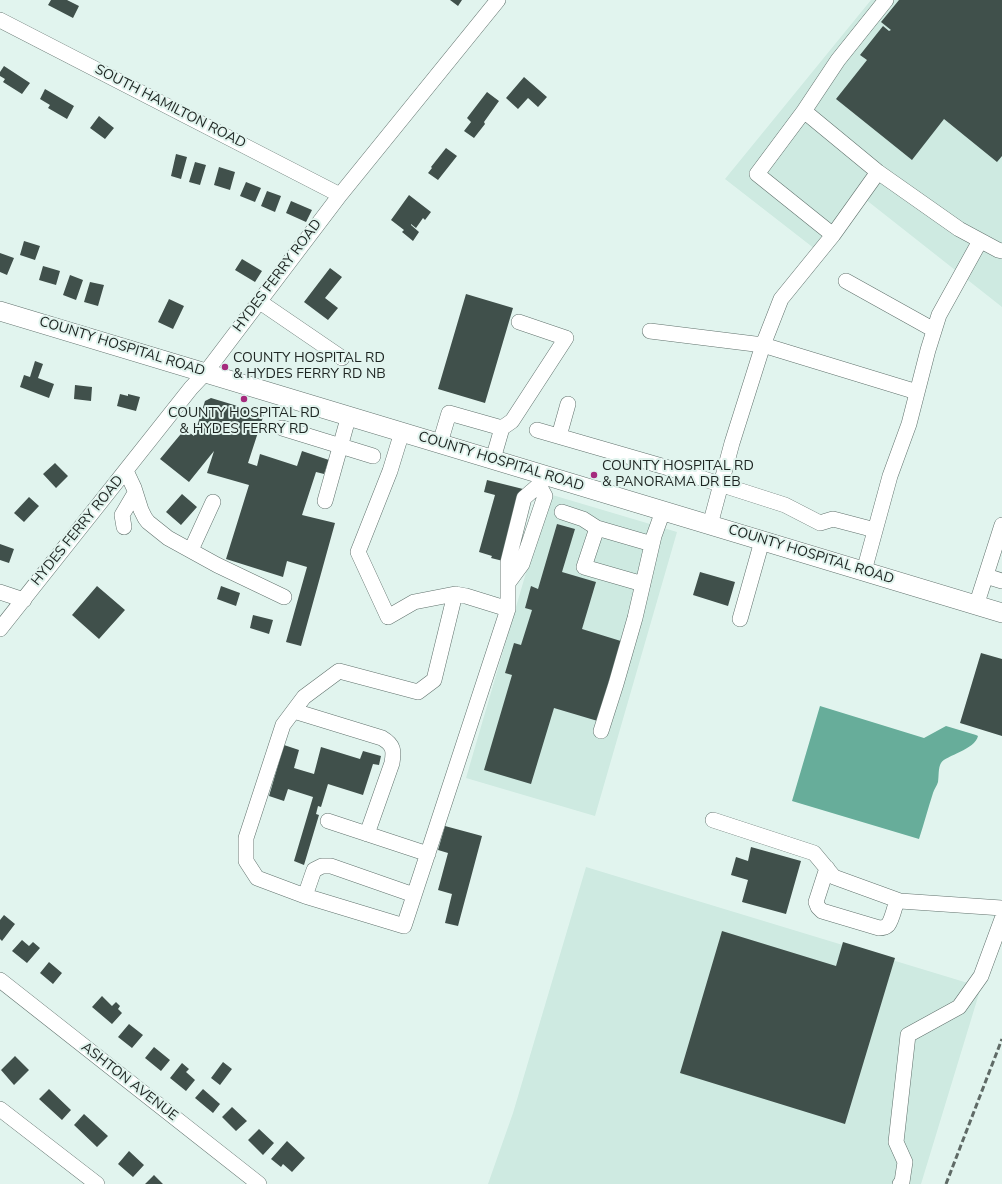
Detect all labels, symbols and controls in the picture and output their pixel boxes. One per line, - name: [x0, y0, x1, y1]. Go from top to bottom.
- street label: SOUTH HAMILTON ROAD: [92, 62, 248, 152]
- street label: HYDES FERRY ROAD: [230, 216, 326, 336]
- street label: COUNTY HOSPITAL ROAD: [37, 314, 207, 380]
- place label: COUNTY HOSPITAL RD & HYDES FERRY RD NB: [233, 351, 386, 384]
- marker: COUNTY HOSPITAL RD & HYDES FERRY RD NB: [220, 362, 230, 372]
- marker: COUNTY HOSPITAL RD & HYDES FERRY RD: [239, 394, 249, 404]
- place label: COUNTY HOSPITAL RD & HYDES FERRY RD: [168, 406, 320, 438]
- street label: COUNTY HOSPITAL ROAD: [416, 429, 586, 495]
- place label: COUNTY HOSPITAL RD & PANORAMA DR EB: [602, 459, 754, 492]
- marker: COUNTY HOSPITAL RD & PANORAMA DR EB: [589, 470, 599, 480]
- street label: HYDES FERRY ROAD: [28, 473, 128, 589]
- street label: COUNTY HOSPITAL ROAD: [726, 522, 896, 588]
- street label: ASHTON AVENUE: [77, 1039, 181, 1125]

